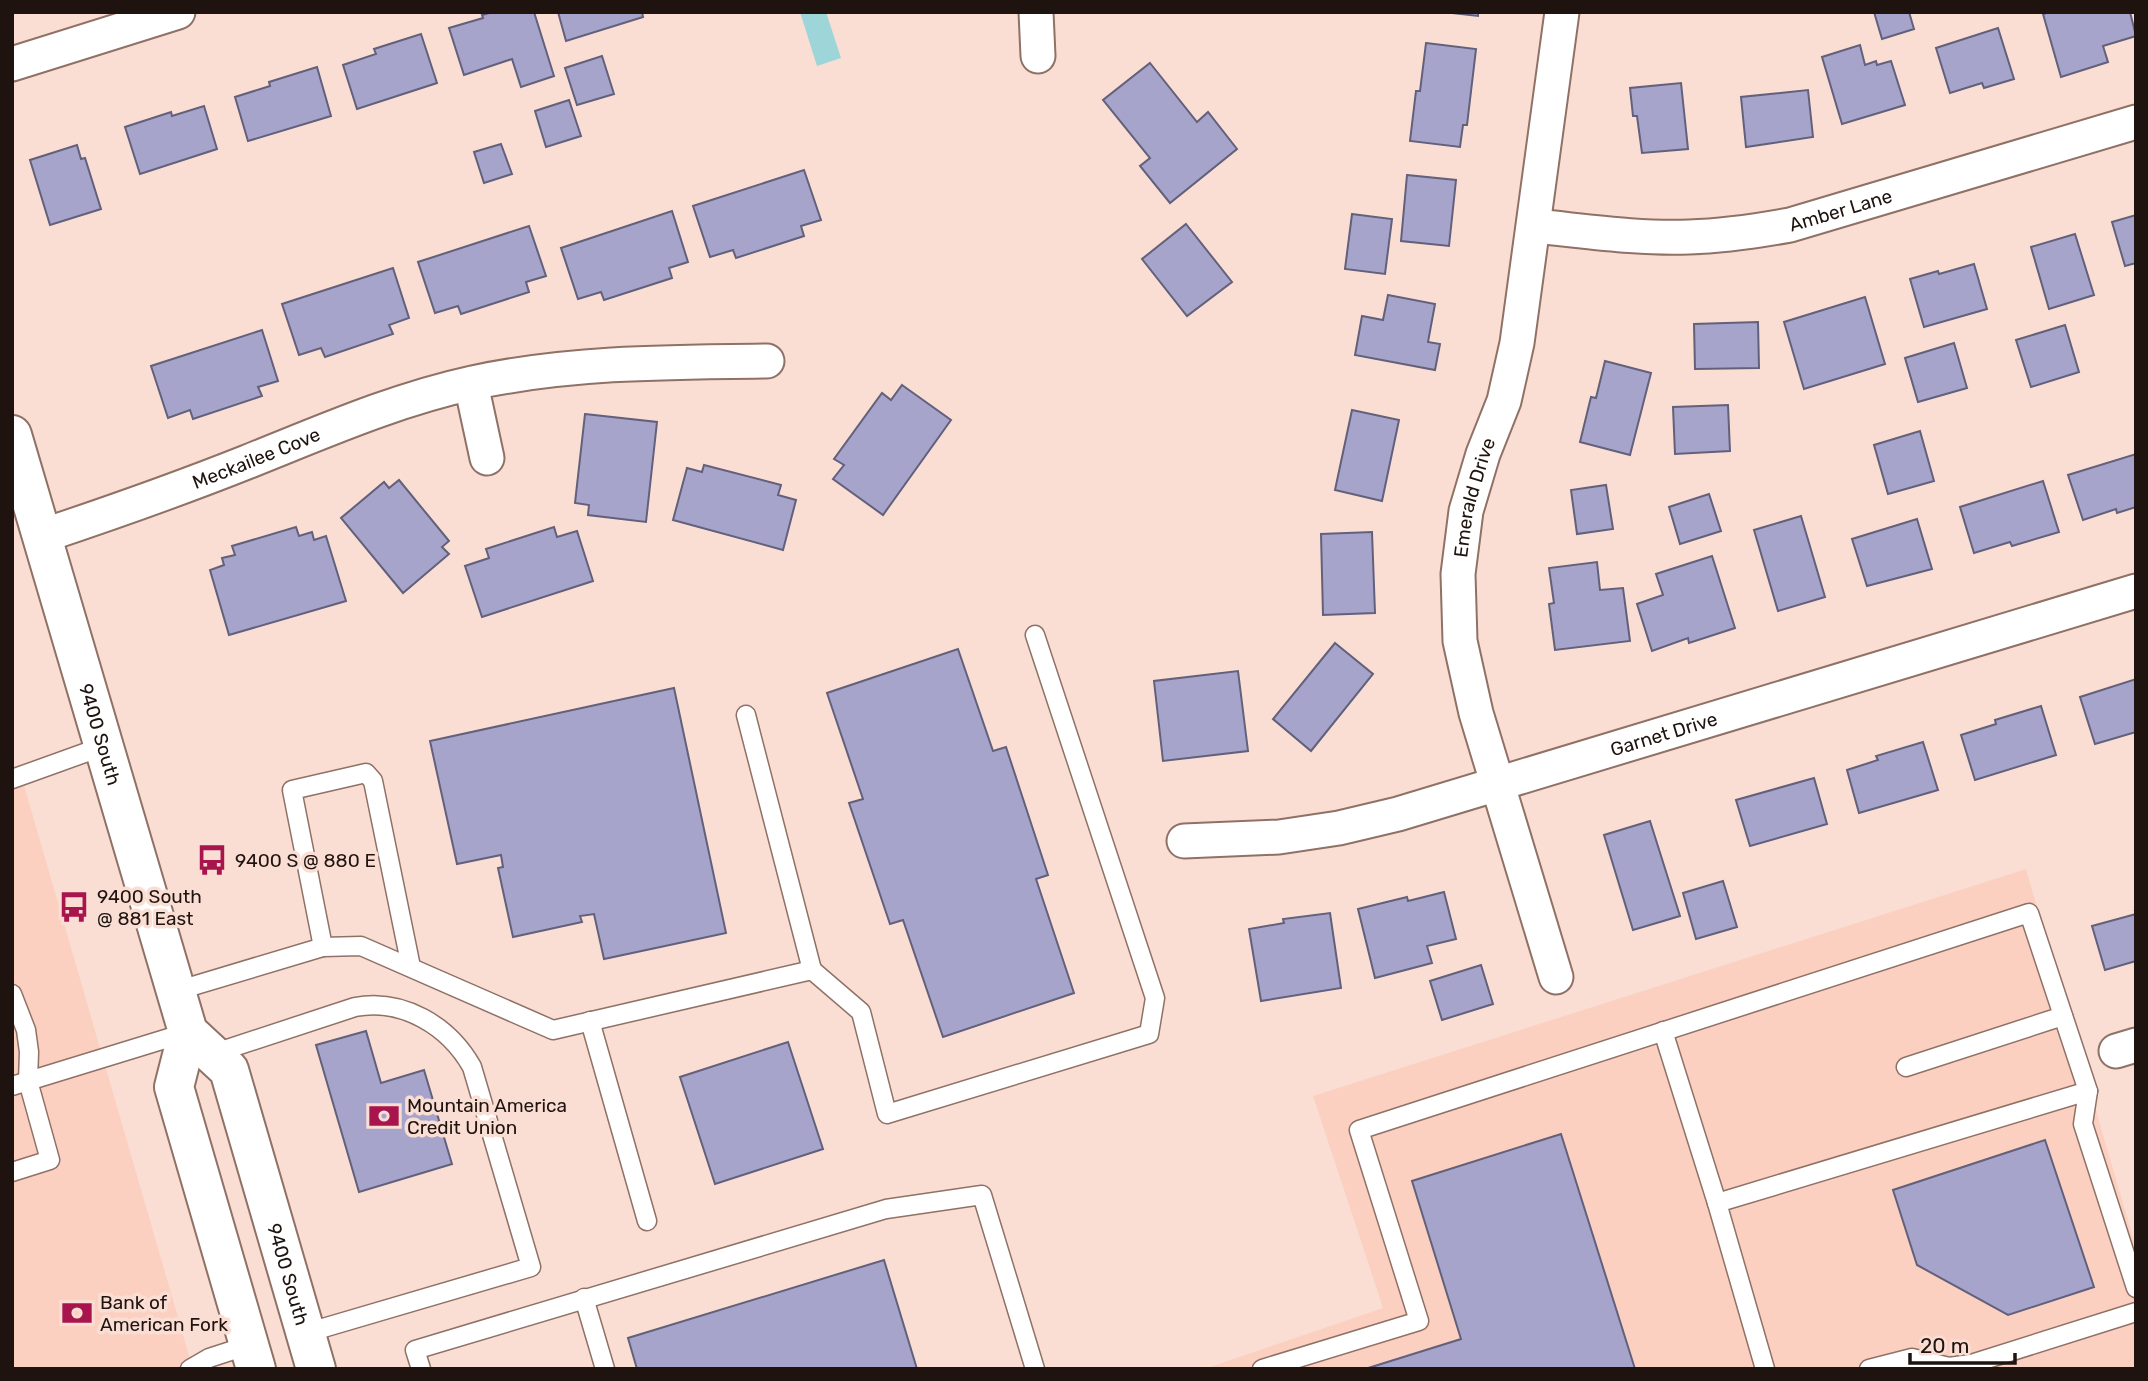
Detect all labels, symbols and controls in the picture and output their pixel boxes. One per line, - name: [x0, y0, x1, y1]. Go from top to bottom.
- street label: Amber Lane: [1786, 184, 1895, 237]
- street label: Meckailee Cove: [189, 423, 324, 494]
- street label: Emerald Drive: [1449, 434, 1500, 559]
- street label: 9400 South: [74, 681, 126, 788]
- street label: Garnet Drive: [1608, 707, 1720, 761]
- bus stop icon: 9400 S @ 880 E: [195, 843, 229, 877]
- place label: 9400 S @ 880 E: [235, 849, 376, 872]
- place label: 9400 South @ 881 East: [97, 885, 202, 930]
- bus stop icon: 9400 South @ 881 East: [57, 890, 91, 924]
- place label: Mountain America Credit Union: [407, 1094, 567, 1139]
- bank icon: Mountain America Credit Union: [367, 1099, 401, 1133]
- street label: 9400 South: [262, 1221, 314, 1328]
- place label: Bank of American Fork: [100, 1291, 228, 1336]
- bank icon: Bank of American Fork: [60, 1296, 94, 1330]
- scale bar: [1910, 1322, 2015, 1366]
- text: 20 m: [1920, 1333, 1969, 1358]

